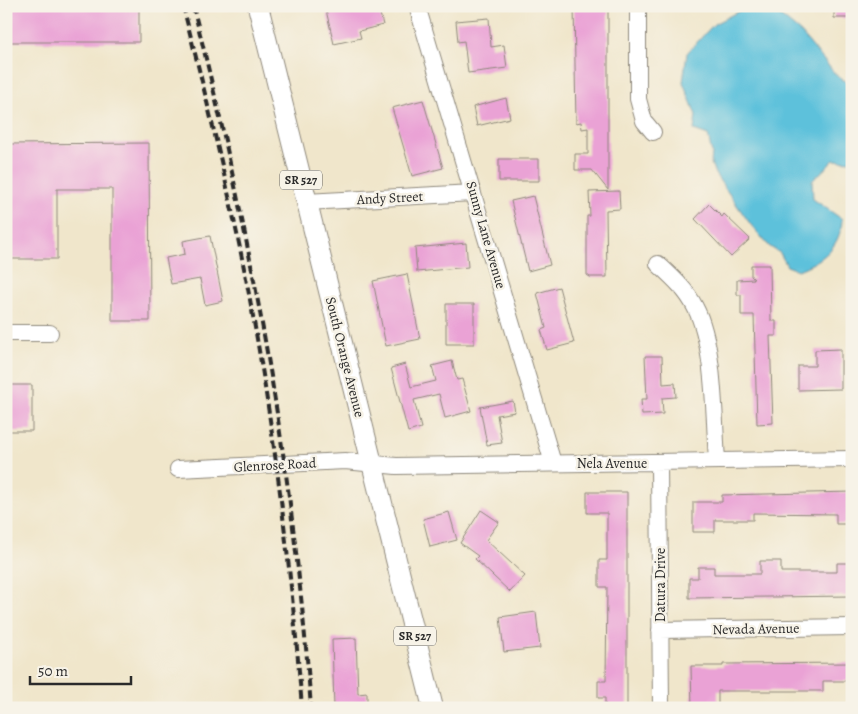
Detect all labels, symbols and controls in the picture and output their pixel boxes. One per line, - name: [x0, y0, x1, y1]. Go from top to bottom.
- road number: SR 527: [280, 170, 322, 190]
- street label: Sunny Lane Avenue: [462, 179, 510, 291]
- street label: Andy Street: [355, 187, 424, 209]
- street label: South Orange Avenue: [321, 295, 369, 419]
- street label: Glenrose Road: [233, 453, 317, 477]
- street label: Nela Avenue: [577, 454, 647, 473]
- street label: Datura Drive: [651, 548, 670, 622]
- street label: Nevada Avenue: [712, 619, 800, 639]
- road number: SR 527: [394, 626, 436, 646]
- scale bar: [30, 654, 131, 686]
- text: 50 m: [38, 661, 68, 681]

